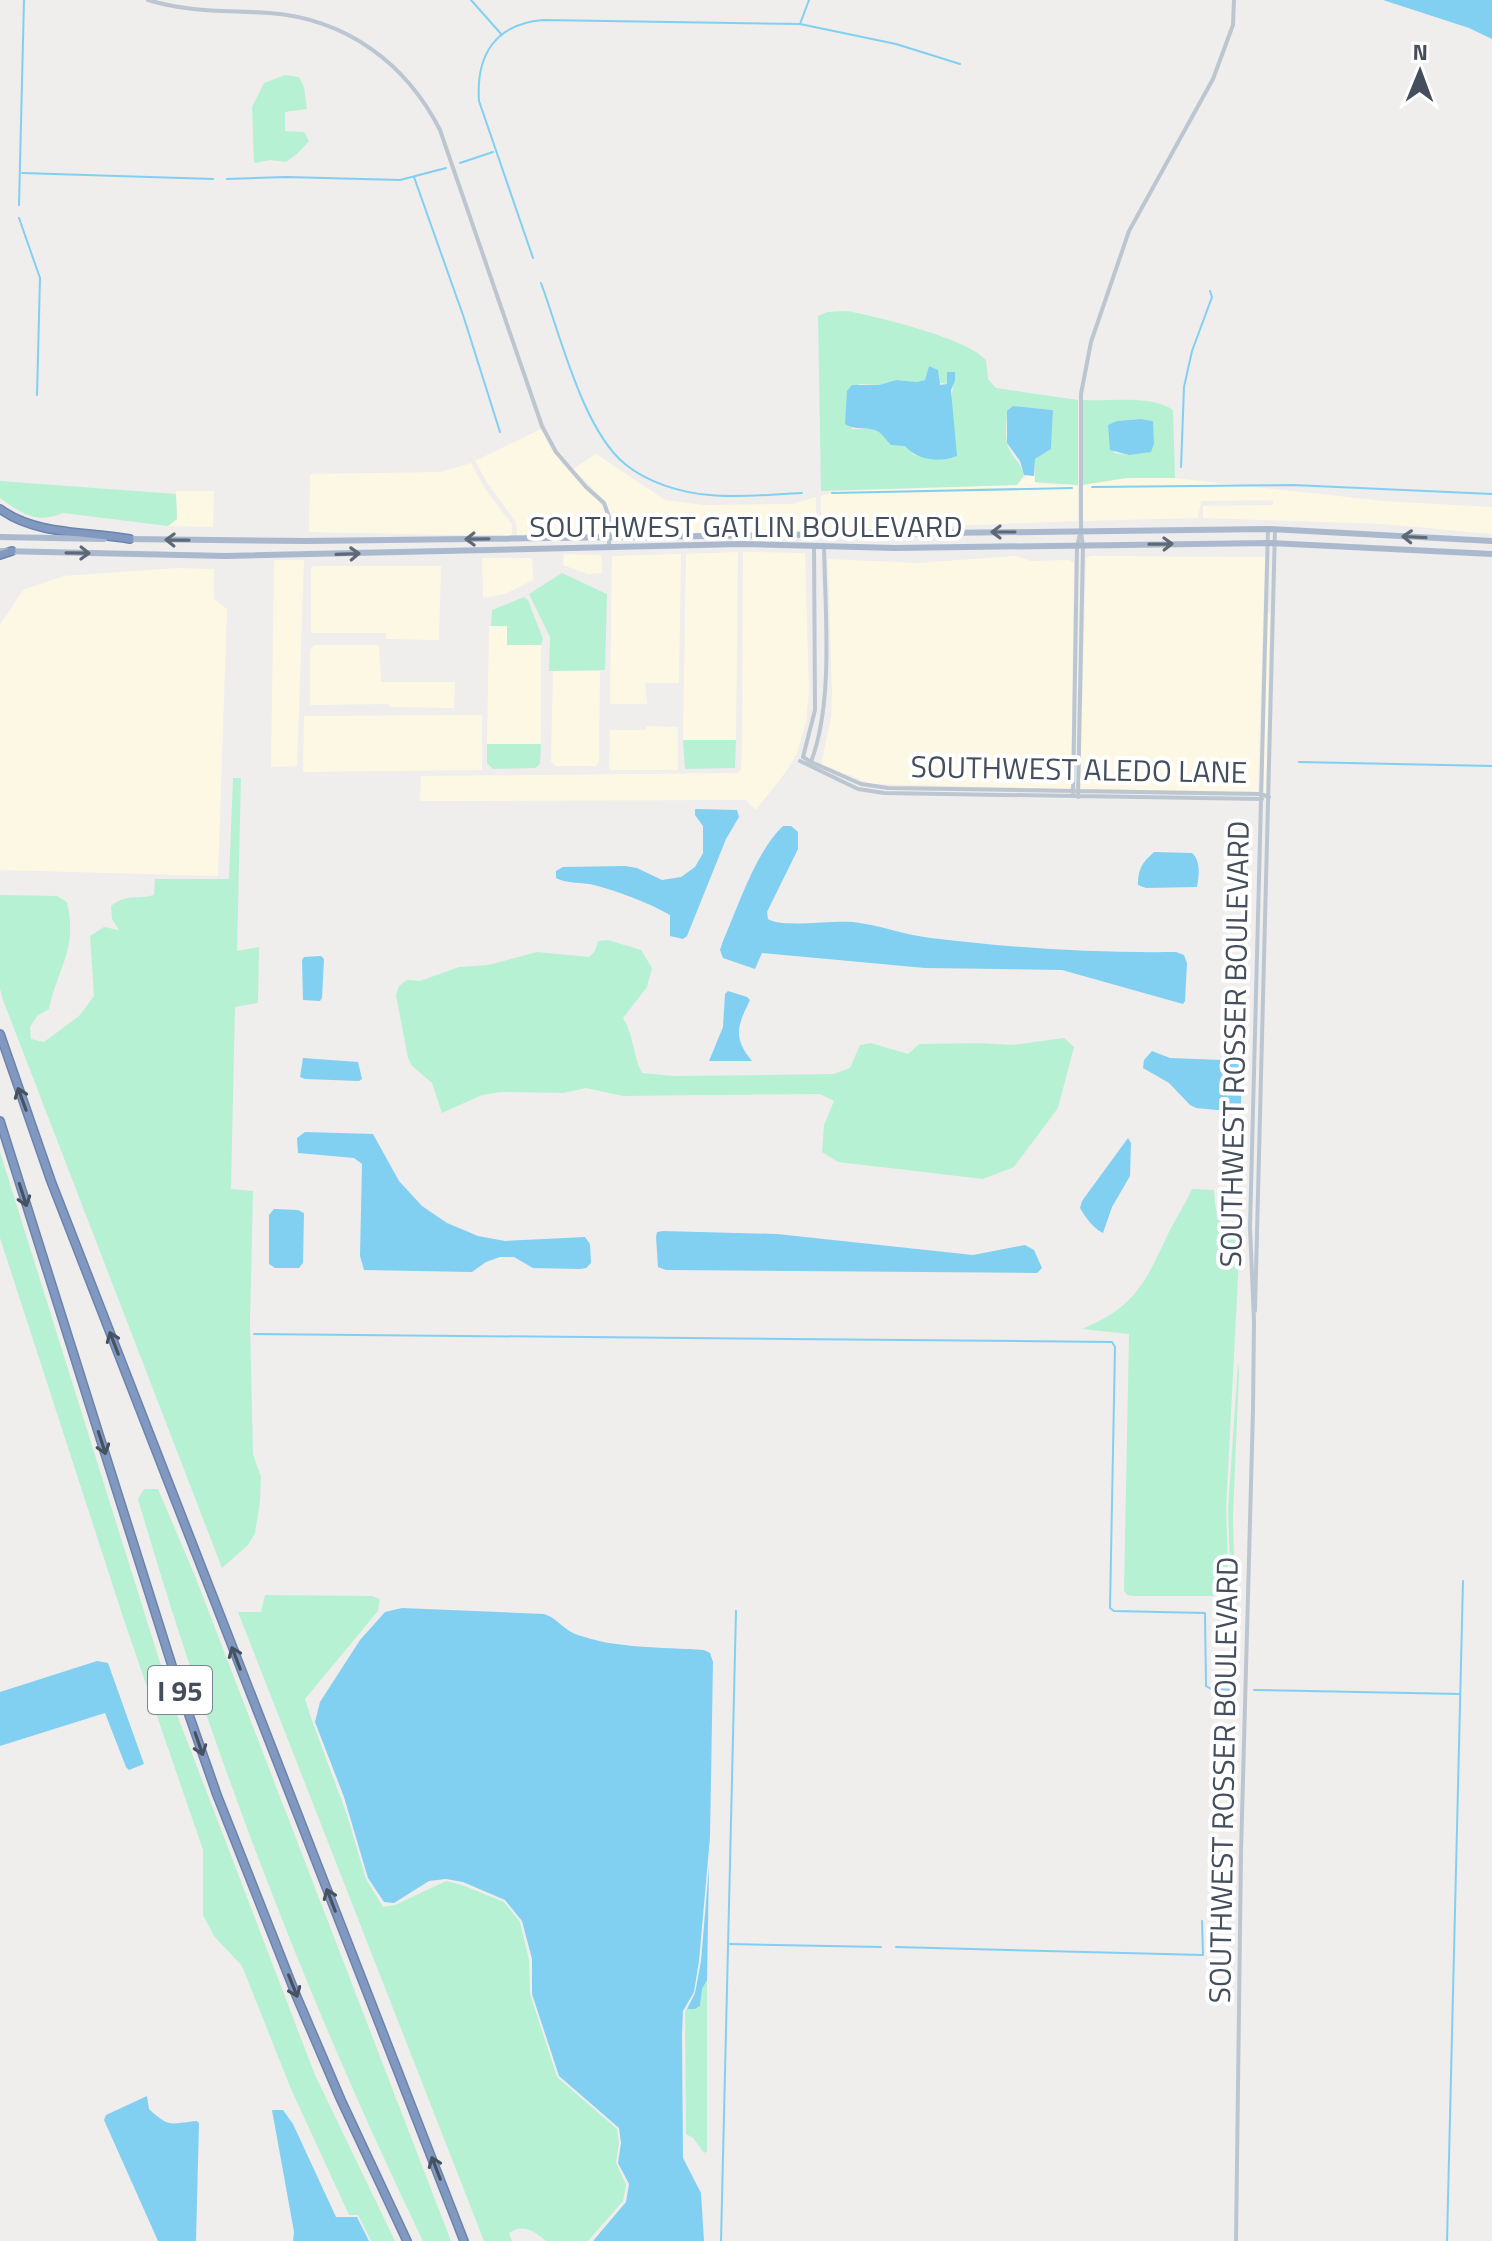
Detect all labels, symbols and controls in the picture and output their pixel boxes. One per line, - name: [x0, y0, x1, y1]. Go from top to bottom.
- north arrow: [1380, 32, 1460, 112]
- text: N: [1412, 35, 1428, 69]
- street label: SOUTHWEST GATLIN BOULEVARD: [529, 503, 963, 549]
- one-way arrow: [990, 525, 1017, 540]
- one-way arrow: [1401, 529, 1428, 544]
- one-way arrow: [464, 531, 491, 546]
- one-way arrow: [164, 532, 191, 548]
- one-way arrow: [1147, 537, 1174, 552]
- one-way arrow: [64, 545, 91, 560]
- one-way arrow: [334, 546, 361, 561]
- street label: SOUTHWEST ALEDO LANE: [910, 743, 1248, 795]
- street label: SOUTHWEST ROSSER BOULEVARD: [1207, 820, 1261, 1268]
- one-way arrow: [14, 1088, 28, 1112]
- one-way arrow: [17, 1183, 32, 1208]
- one-way arrow: [106, 1331, 120, 1356]
- one-way arrow: [95, 1430, 110, 1456]
- street label: SOUTHWEST ROSSER BOULEVARD: [1196, 1556, 1250, 2004]
- one-way arrow: [228, 1646, 243, 1671]
- road number: I 95: [148, 1666, 212, 1714]
- one-way arrow: [193, 1731, 208, 1756]
- one-way arrow: [323, 1888, 337, 1913]
- one-way arrow: [287, 1973, 301, 1998]
- one-way arrow: [428, 2156, 442, 2181]

